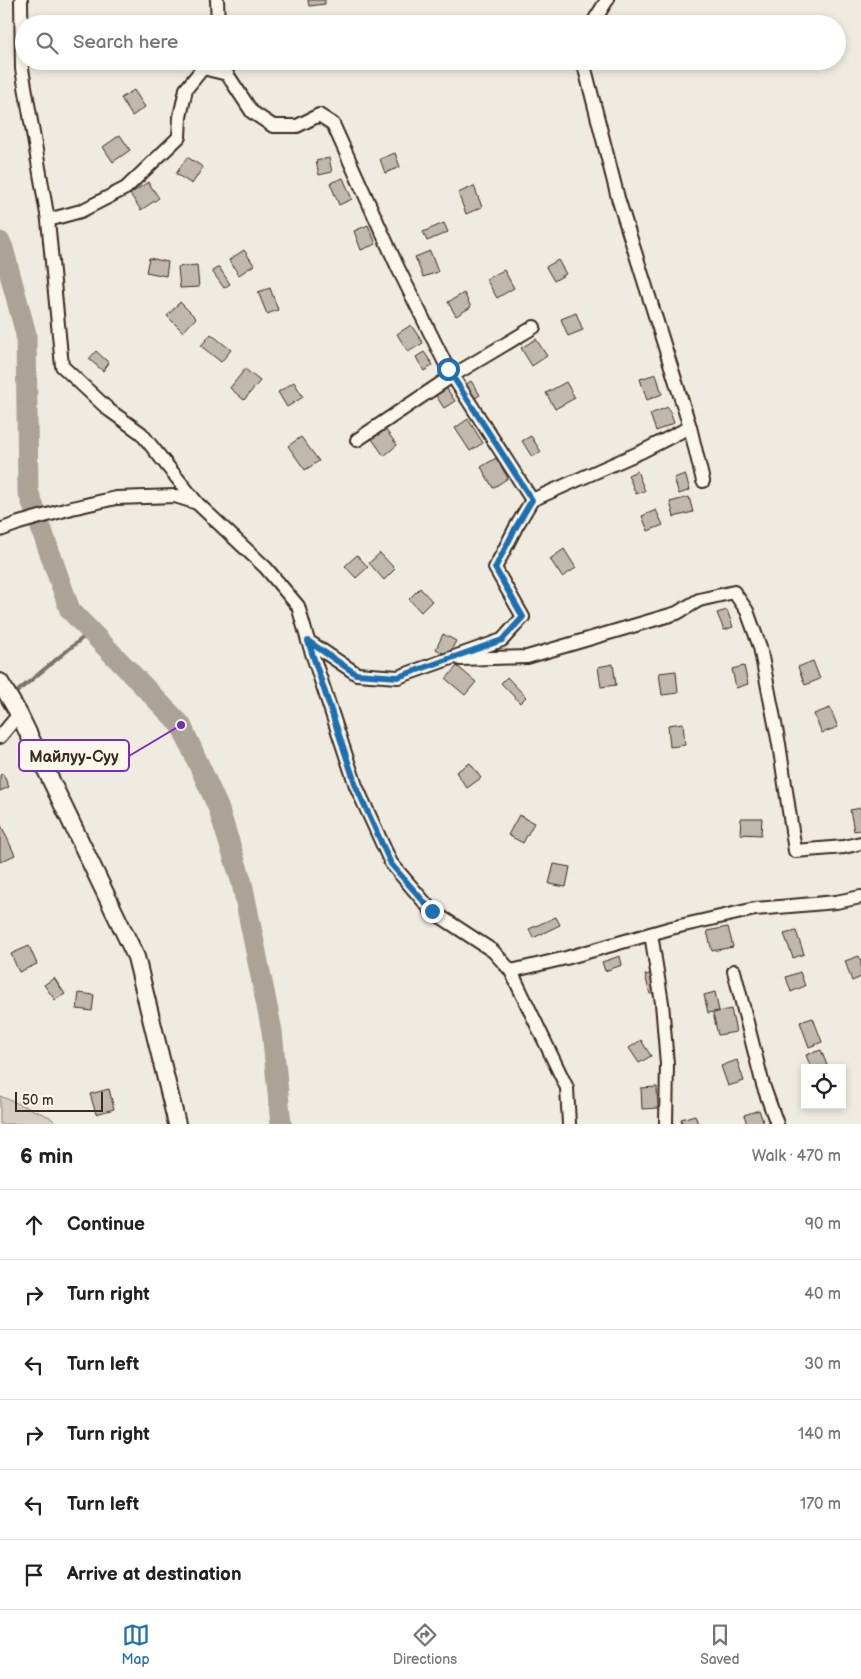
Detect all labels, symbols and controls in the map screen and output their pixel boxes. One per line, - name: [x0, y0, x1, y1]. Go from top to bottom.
- search box: [15, 15, 846, 70]
- icon: search: [33, 29, 61, 57]
- text: Search here: [73, 31, 178, 54]
- route start: [437, 358, 460, 381]
- callout: Майлуу-Суу: [19, 740, 129, 771]
- text: Майлуу-Суу: [29, 748, 119, 767]
- route end: [421, 900, 444, 923]
- map controls: [801, 1064, 846, 1109]
- button: locate: [801, 1064, 846, 1109]
- scale bar: [15, 1089, 102, 1112]
- text: 50 m: [22, 1092, 54, 1109]
- text: 6 min: [20, 1144, 73, 1169]
- text: Walk · 470 m: [752, 1147, 841, 1166]
- icon: ahead: [20, 1211, 48, 1239]
- text: Continue: [67, 1213, 145, 1236]
- text: 90 m: [805, 1215, 841, 1234]
- icon: right: [20, 1281, 48, 1309]
- text: Turn right: [67, 1283, 150, 1306]
- text: 40 m: [804, 1285, 841, 1304]
- icon: left: [20, 1351, 48, 1379]
- text: Turn left: [67, 1353, 139, 1376]
- text: 30 m: [804, 1355, 841, 1374]
- icon: right: [20, 1421, 48, 1449]
- text: Turn right: [67, 1423, 150, 1446]
- text: 140 m: [798, 1425, 841, 1444]
- icon: left: [20, 1491, 48, 1519]
- text: Turn left: [67, 1493, 139, 1516]
- text: 170 m: [800, 1495, 841, 1514]
- icon: arrive: [20, 1561, 48, 1589]
- text: Arrive at destination: [67, 1563, 242, 1586]
- tab: Map: [122, 1621, 150, 1668]
- tab: Directions: [393, 1621, 457, 1668]
- tab: Saved: [700, 1621, 739, 1668]

